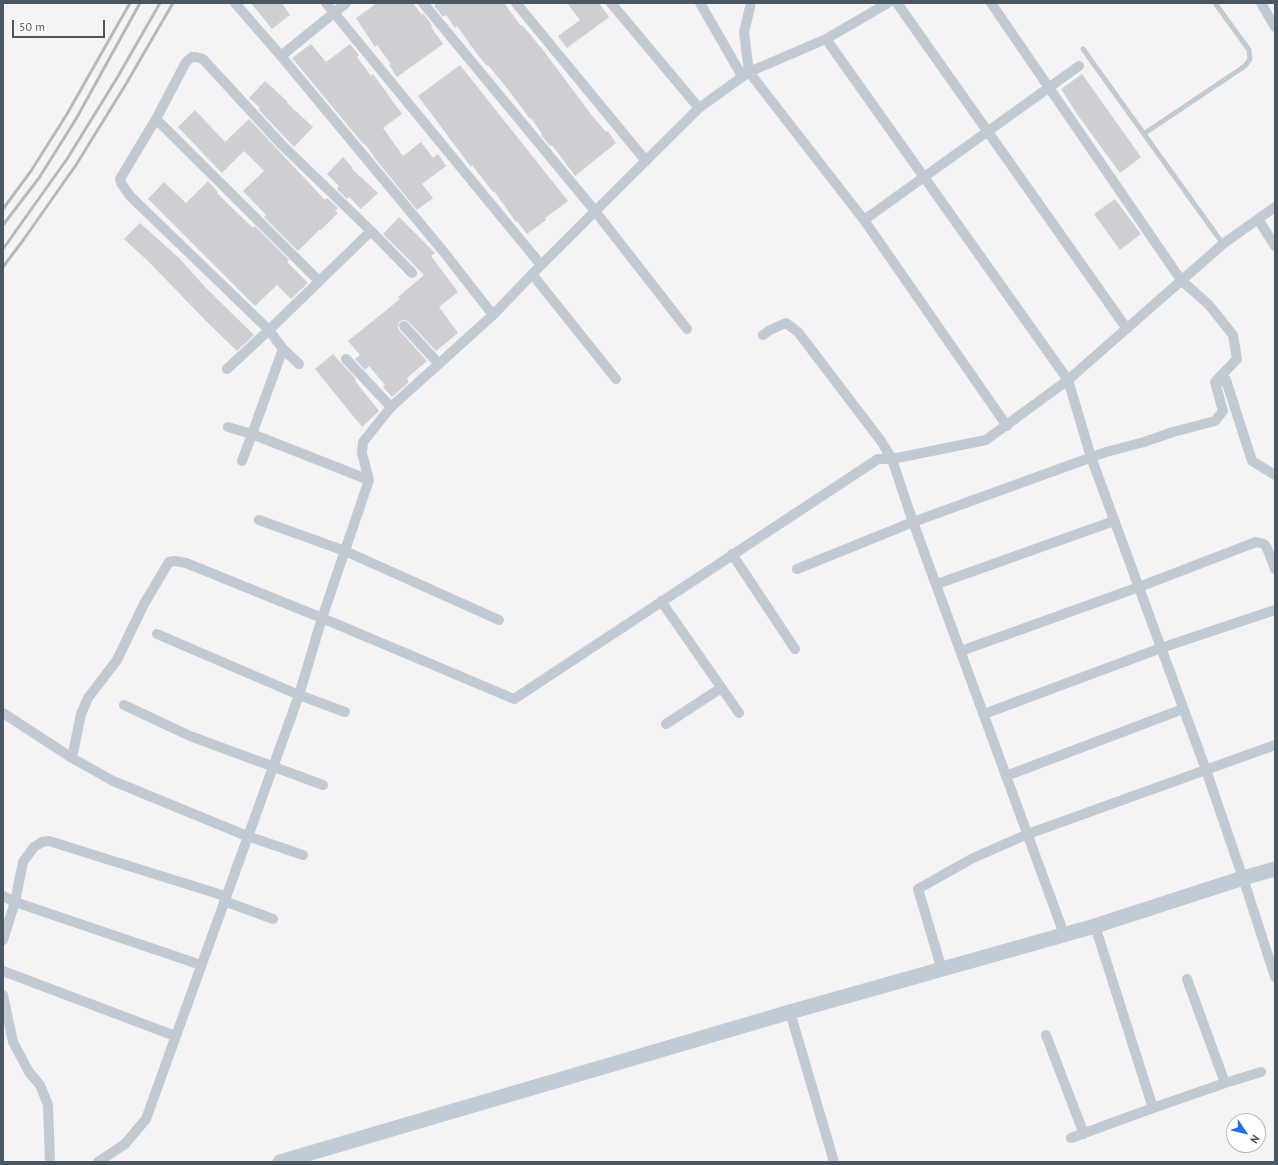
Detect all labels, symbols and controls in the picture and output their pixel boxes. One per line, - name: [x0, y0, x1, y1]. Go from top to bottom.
- scale bar: [14, 12, 107, 38]
- text: 50 m: [19, 19, 45, 34]
- north arrow: [1226, 1113, 1266, 1153]
- text: N: [1247, 1132, 1263, 1146]

